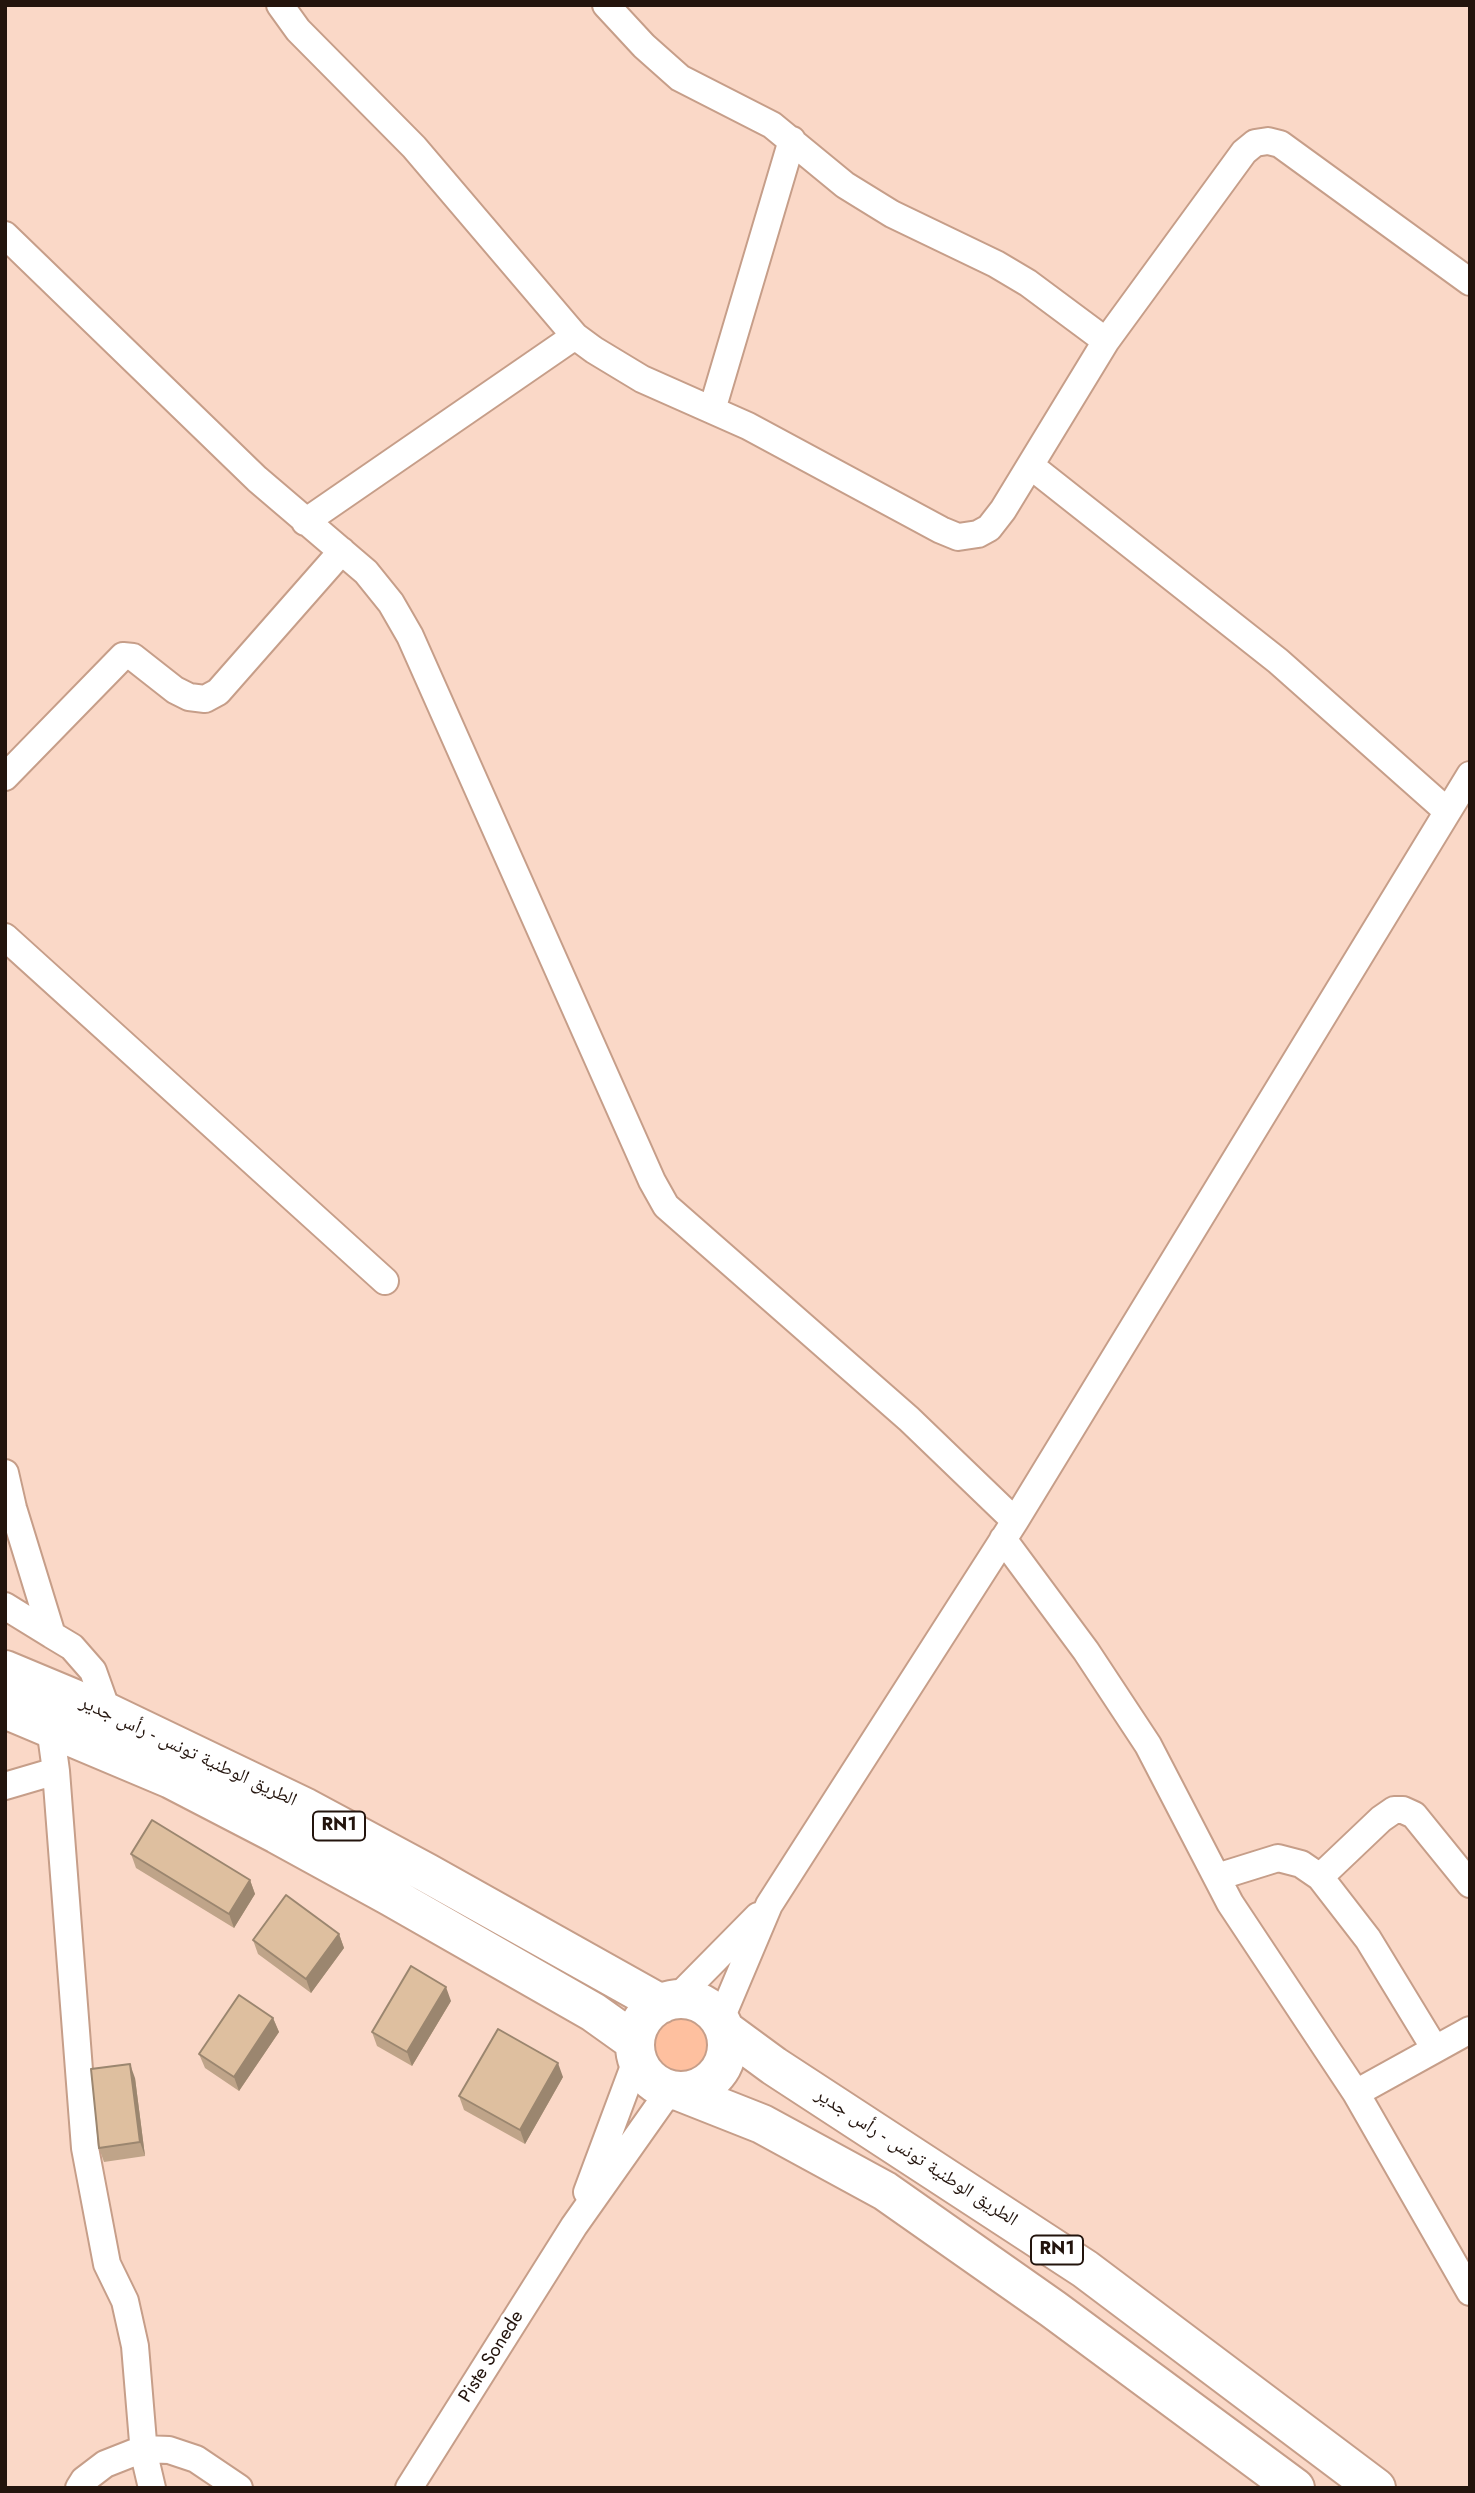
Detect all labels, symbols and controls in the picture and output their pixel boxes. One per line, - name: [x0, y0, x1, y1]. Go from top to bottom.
- street label: الطريق الوطنية تونس - رأس جدير: [76, 1692, 300, 1812]
- road number: RN1: [313, 1812, 365, 1840]
- street label: الطريق الوطنية تونس - رأس جدير: [811, 2084, 1021, 2232]
- road number: RN1: [1031, 2236, 1083, 2264]
- street label: Piste Sonede: [455, 2307, 529, 2407]

